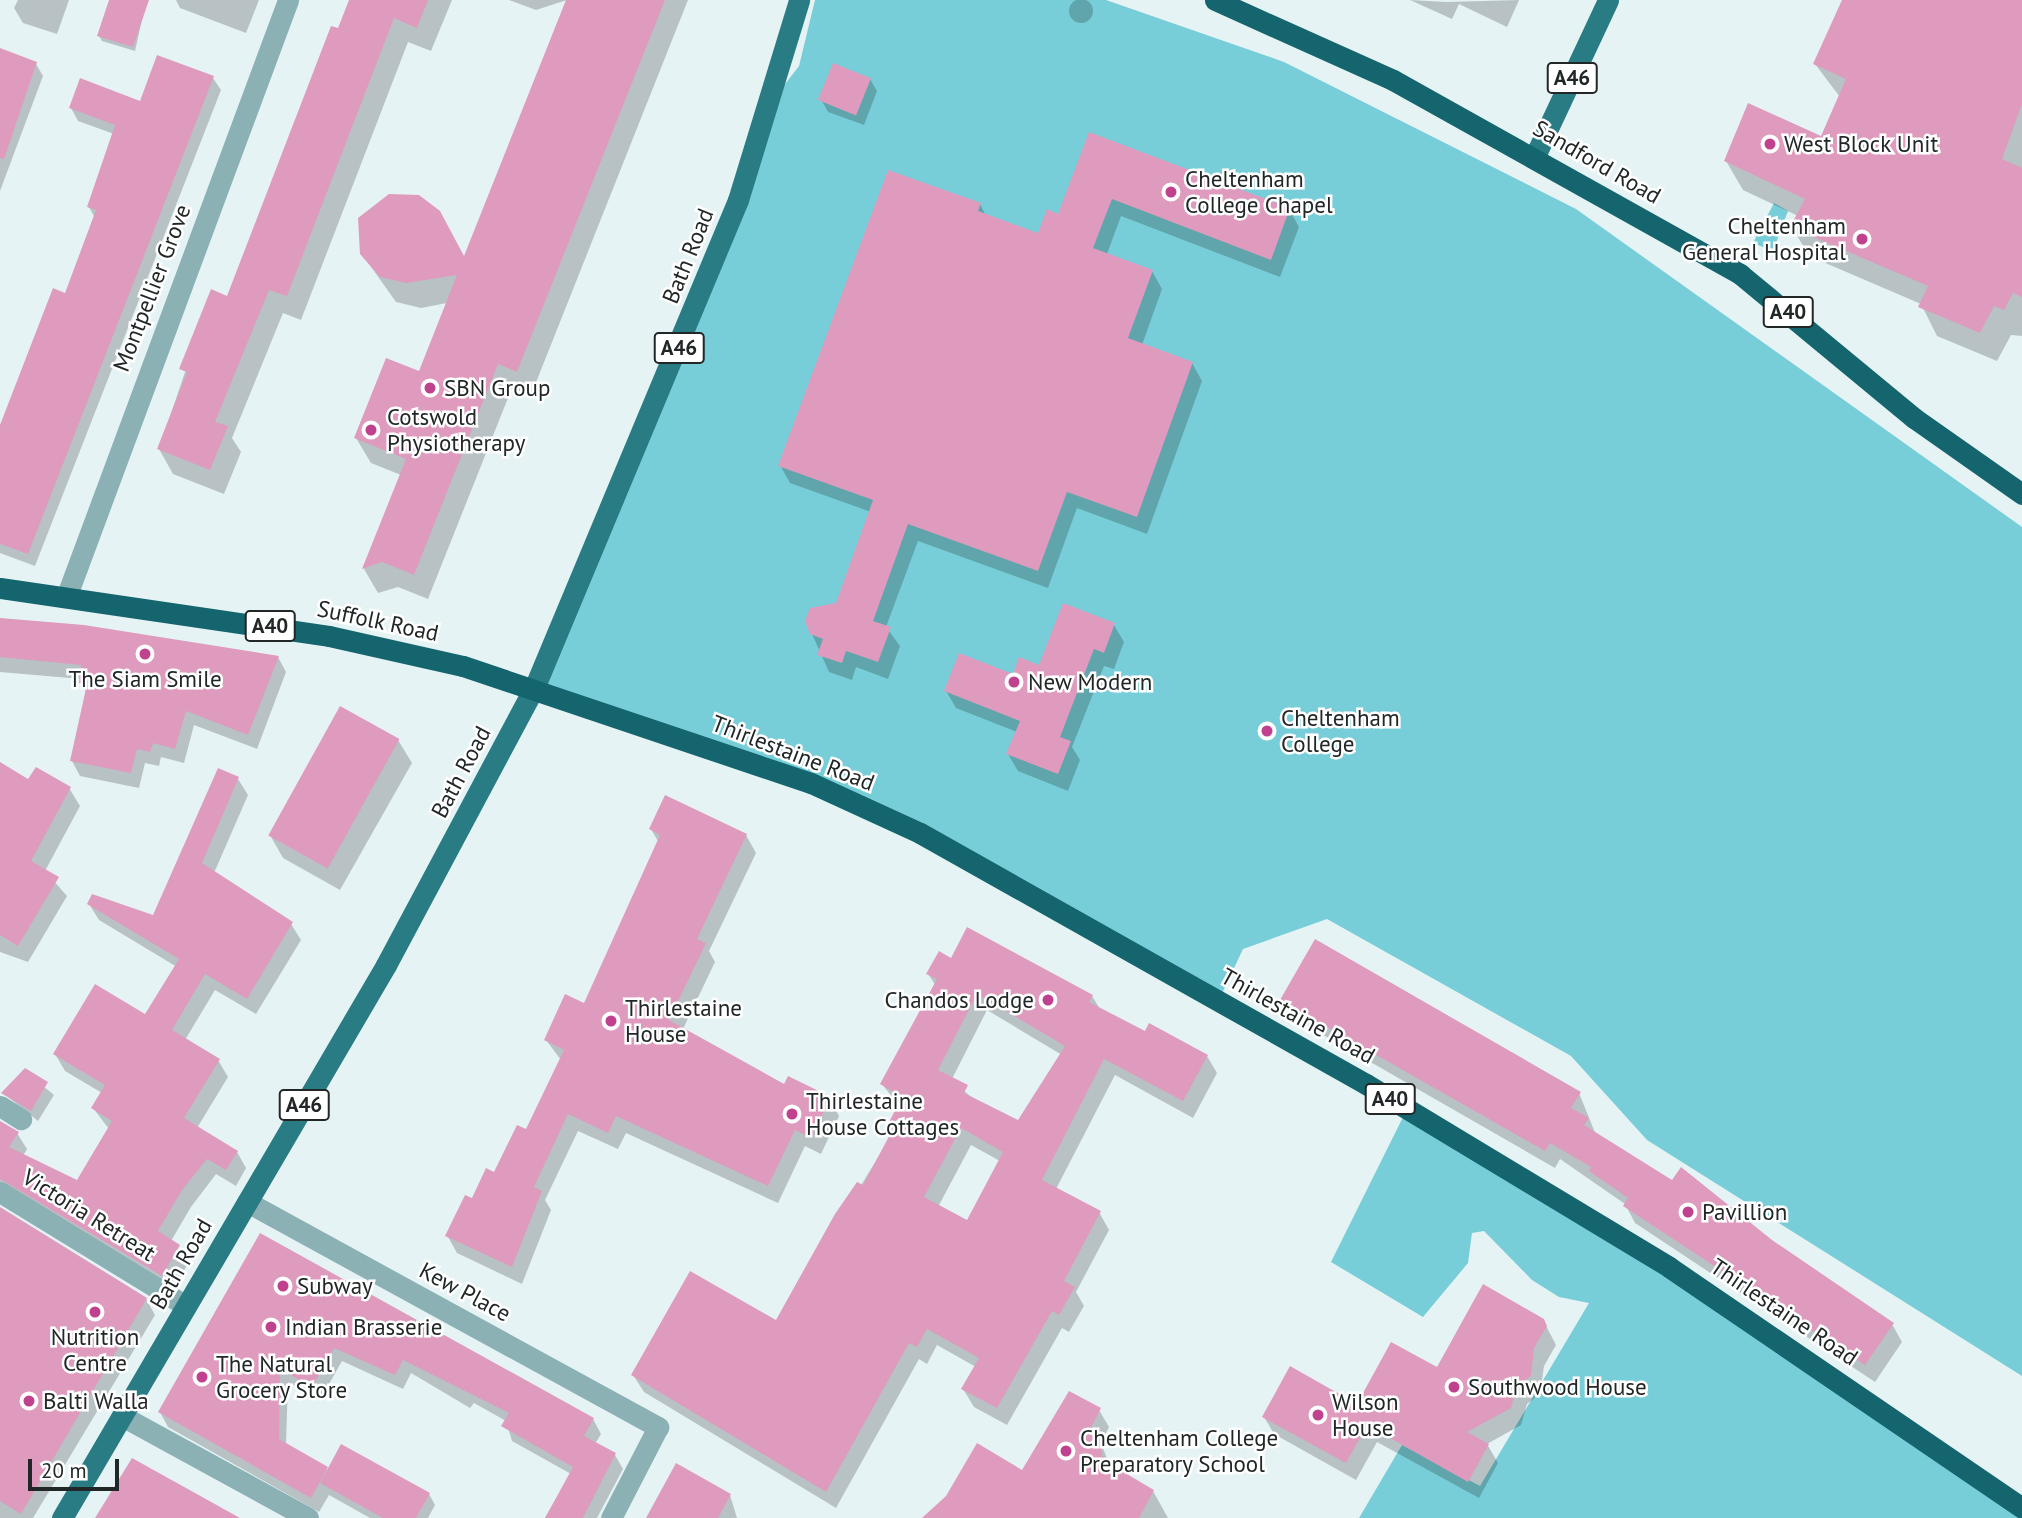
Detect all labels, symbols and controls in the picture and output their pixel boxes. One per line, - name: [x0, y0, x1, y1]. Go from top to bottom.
- road number: A46: [1546, 60, 1598, 96]
- street label: Sandford Road: [1528, 114, 1666, 210]
- place label: West Block Unit: [1784, 130, 1939, 158]
- marker: West Block Unit: [1762, 136, 1778, 152]
- place label: Cheltenham College Chapel: [1185, 165, 1333, 219]
- marker: Cheltenham College Chapel: [1163, 184, 1179, 200]
- street label: Montpellier Grove: [107, 201, 197, 375]
- street label: Bath Road: [656, 204, 720, 308]
- place label: Cheltenham General Hospital: [1682, 212, 1846, 266]
- marker: Cheltenham General Hospital: [1852, 229, 1872, 249]
- road number: A40: [1762, 294, 1814, 330]
- road number: A46: [653, 330, 705, 366]
- place label: SBN Group: [444, 374, 550, 402]
- marker: SBN Group: [422, 380, 438, 396]
- place label: Cotswold Physiotherapy: [387, 403, 526, 457]
- marker: Cotswold Physiotherapy: [361, 420, 381, 440]
- street label: Suffolk Road: [315, 595, 441, 647]
- road number: A40: [244, 608, 296, 644]
- marker: The Siam Smile: [137, 646, 153, 662]
- place label: The Siam Smile: [68, 665, 222, 693]
- place label: New Modern: [1028, 668, 1153, 696]
- marker: New Modern: [1006, 674, 1022, 690]
- place label: Cheltenham College: [1281, 704, 1400, 758]
- street label: Thirlestaine Road: [708, 709, 878, 797]
- street label: Bath Road: [425, 721, 497, 823]
- marker: Cheltenham College: [1259, 723, 1275, 739]
- street label: Thirlestaine Road: [1216, 962, 1380, 1070]
- place label: Chandos Lodge: [885, 986, 1034, 1014]
- marker: Chandos Lodge: [1040, 992, 1056, 1008]
- place label: Thirlestaine House: [625, 994, 742, 1048]
- marker: Thirlestaine House: [603, 1013, 619, 1029]
- road number: A40: [1364, 1082, 1416, 1116]
- place label: Thirlestaine House Cottages: [806, 1087, 959, 1141]
- road number: A46: [278, 1088, 330, 1122]
- marker: Thirlestaine House Cottages: [784, 1106, 800, 1122]
- street label: Victoria Retreat: [17, 1163, 161, 1267]
- place label: Pavillion: [1702, 1198, 1787, 1226]
- marker: Pavillion: [1680, 1204, 1696, 1220]
- street label: Bath Road: [144, 1214, 218, 1314]
- street label: Thirlestaine Road: [1705, 1253, 1863, 1371]
- street label: Kew Place: [414, 1256, 516, 1328]
- place label: Subway: [297, 1272, 373, 1300]
- marker: Subway: [275, 1278, 291, 1294]
- marker: Nutrition Centre: [87, 1304, 103, 1320]
- place label: Indian Brasserie: [285, 1313, 442, 1341]
- marker: Indian Brasserie: [263, 1319, 279, 1335]
- place label: Nutrition Centre: [51, 1323, 139, 1377]
- place label: The Natural Grocery Store: [216, 1350, 348, 1404]
- marker: The Natural Grocery Store: [194, 1369, 210, 1385]
- place label: Southwood House: [1468, 1373, 1647, 1401]
- marker: Southwood House: [1446, 1379, 1462, 1395]
- place label: Balti Walla: [43, 1387, 149, 1415]
- place label: Wilson House: [1332, 1388, 1399, 1442]
- marker: Balti Walla: [21, 1393, 37, 1409]
- marker: Wilson House: [1310, 1407, 1326, 1423]
- place label: Cheltenham College Preparatory School: [1080, 1424, 1278, 1478]
- marker: Cheltenham College Preparatory School: [1058, 1443, 1074, 1459]
- scale bar: [32, 1444, 122, 1488]
- text: 20 m: [41, 1457, 87, 1484]

